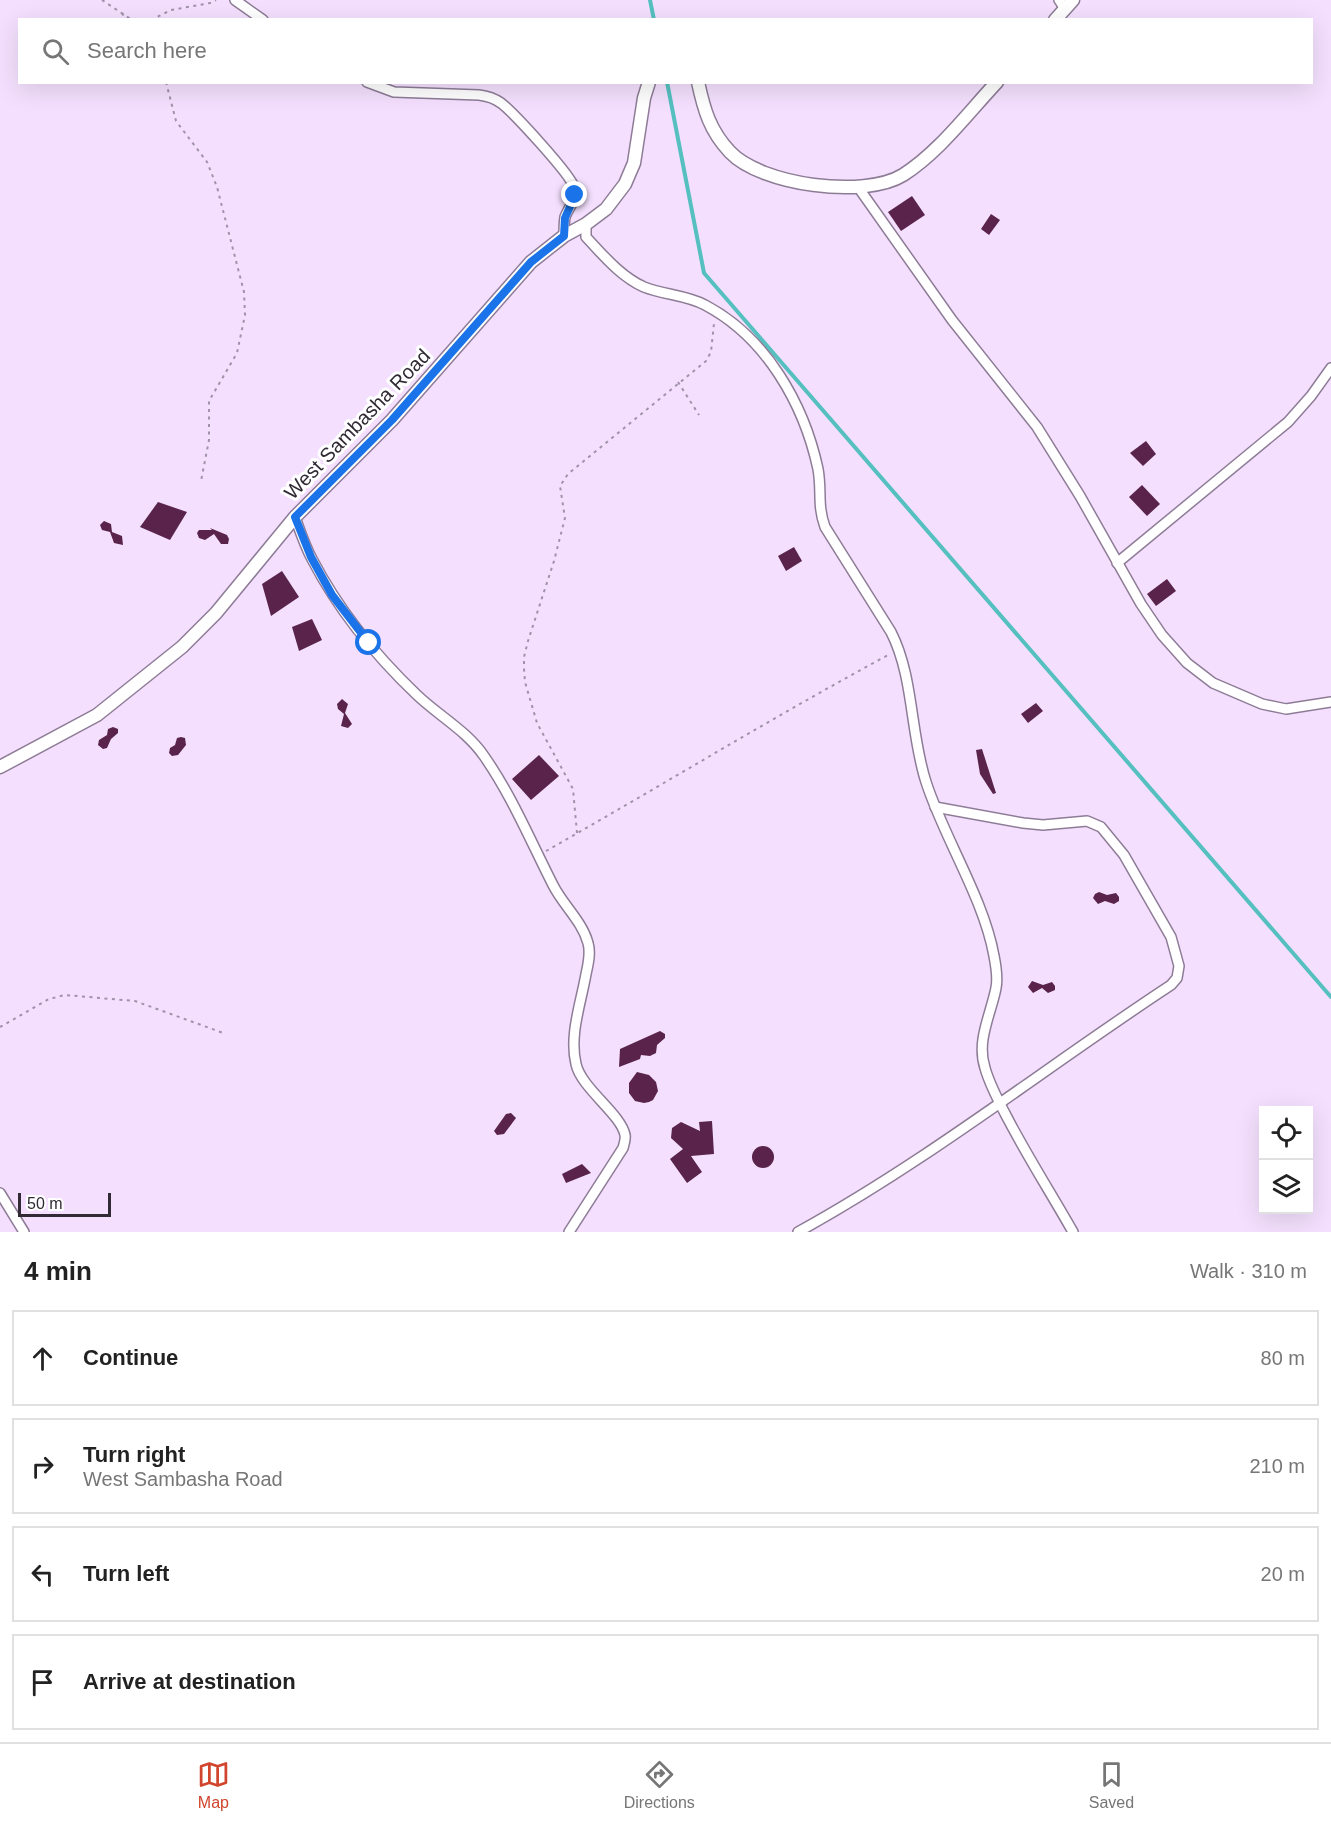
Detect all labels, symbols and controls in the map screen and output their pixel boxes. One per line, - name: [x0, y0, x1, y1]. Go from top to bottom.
- search box: [18, 18, 1313, 84]
- icon: search: [39, 35, 72, 68]
- text: Search here: [87, 38, 207, 63]
- route end: [561, 181, 587, 207]
- street label: West Sambasha Road: [280, 345, 434, 503]
- route start: [355, 629, 381, 655]
- map controls: [1259, 1106, 1313, 1214]
- button: locate: [1259, 1106, 1313, 1160]
- button: layers: [1259, 1160, 1313, 1214]
- scale bar: [18, 1190, 111, 1218]
- text: 50 m: [27, 1195, 63, 1212]
- text: 4 min: [24, 1256, 92, 1286]
- text: Walk · 310 m: [1190, 1260, 1307, 1282]
- icon: ahead: [26, 1342, 59, 1375]
- text: Continue: [83, 1345, 178, 1370]
- text: 80 m: [1261, 1347, 1305, 1369]
- text: Turn right: [83, 1442, 185, 1467]
- icon: right: [26, 1450, 59, 1483]
- text: 210 m: [1249, 1455, 1305, 1477]
- text: West Sambasha Road: [83, 1468, 283, 1490]
- icon: left: [26, 1558, 59, 1591]
- text: Turn left: [83, 1561, 169, 1586]
- text: 20 m: [1261, 1563, 1305, 1585]
- icon: arrive: [26, 1666, 59, 1699]
- text: Arrive at destination: [83, 1669, 296, 1694]
- tab: Map: [197, 1758, 230, 1812]
- tab: Directions: [624, 1758, 695, 1812]
- tab: Saved: [1089, 1758, 1134, 1812]

